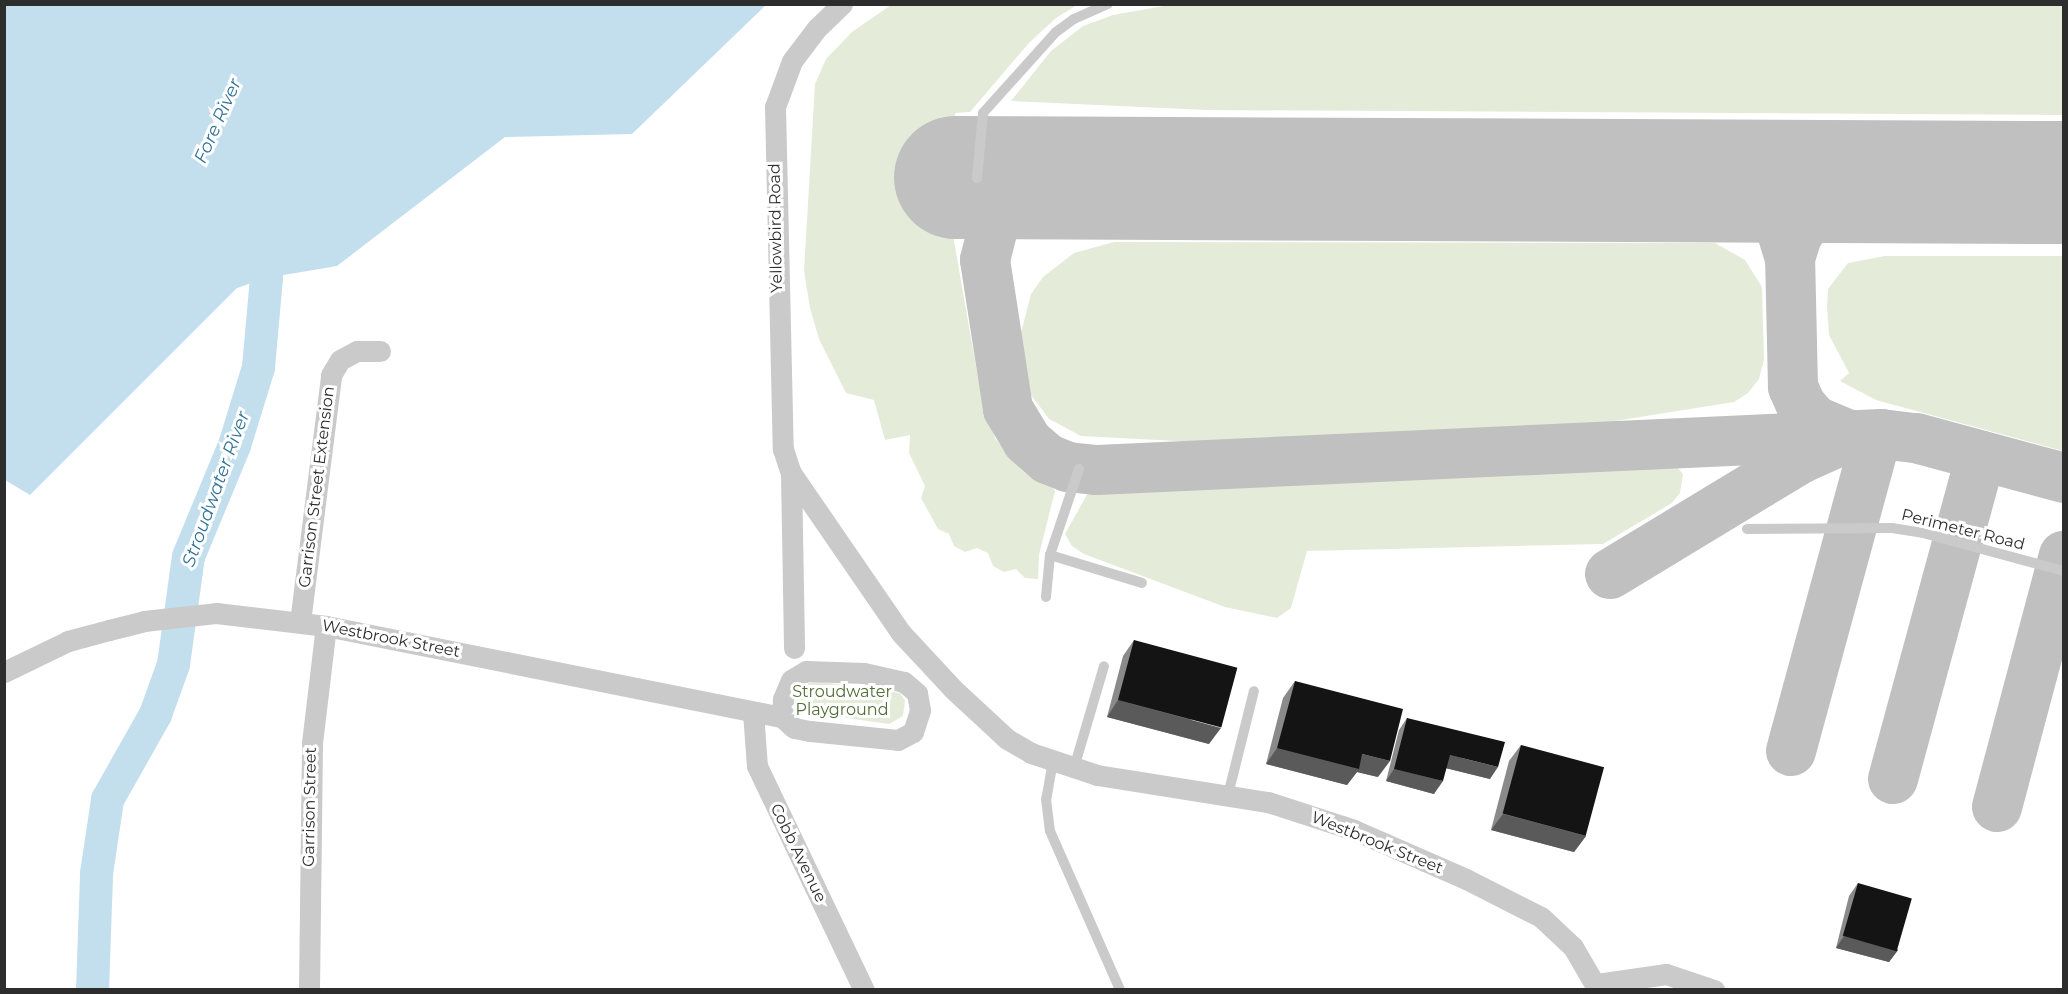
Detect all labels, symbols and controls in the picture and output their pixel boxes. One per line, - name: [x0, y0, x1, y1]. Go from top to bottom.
- water label: Fore River: [190, 75, 246, 167]
- street label: Yellowbird Road: [765, 163, 787, 293]
- street label: Garrison Street Extension: [295, 385, 339, 589]
- water label: Stroudwater River: [178, 408, 254, 570]
- street label: Perimeter Road: [1899, 505, 2027, 555]
- street label: Westbrook Street: [320, 616, 462, 662]
- park label: Stroudwater Playground: [792, 682, 892, 720]
- street label: Garrison Street: [299, 747, 321, 867]
- street label: Cobb Avenue: [766, 801, 830, 905]
- street label: Westbrook Street: [1308, 808, 1446, 878]

